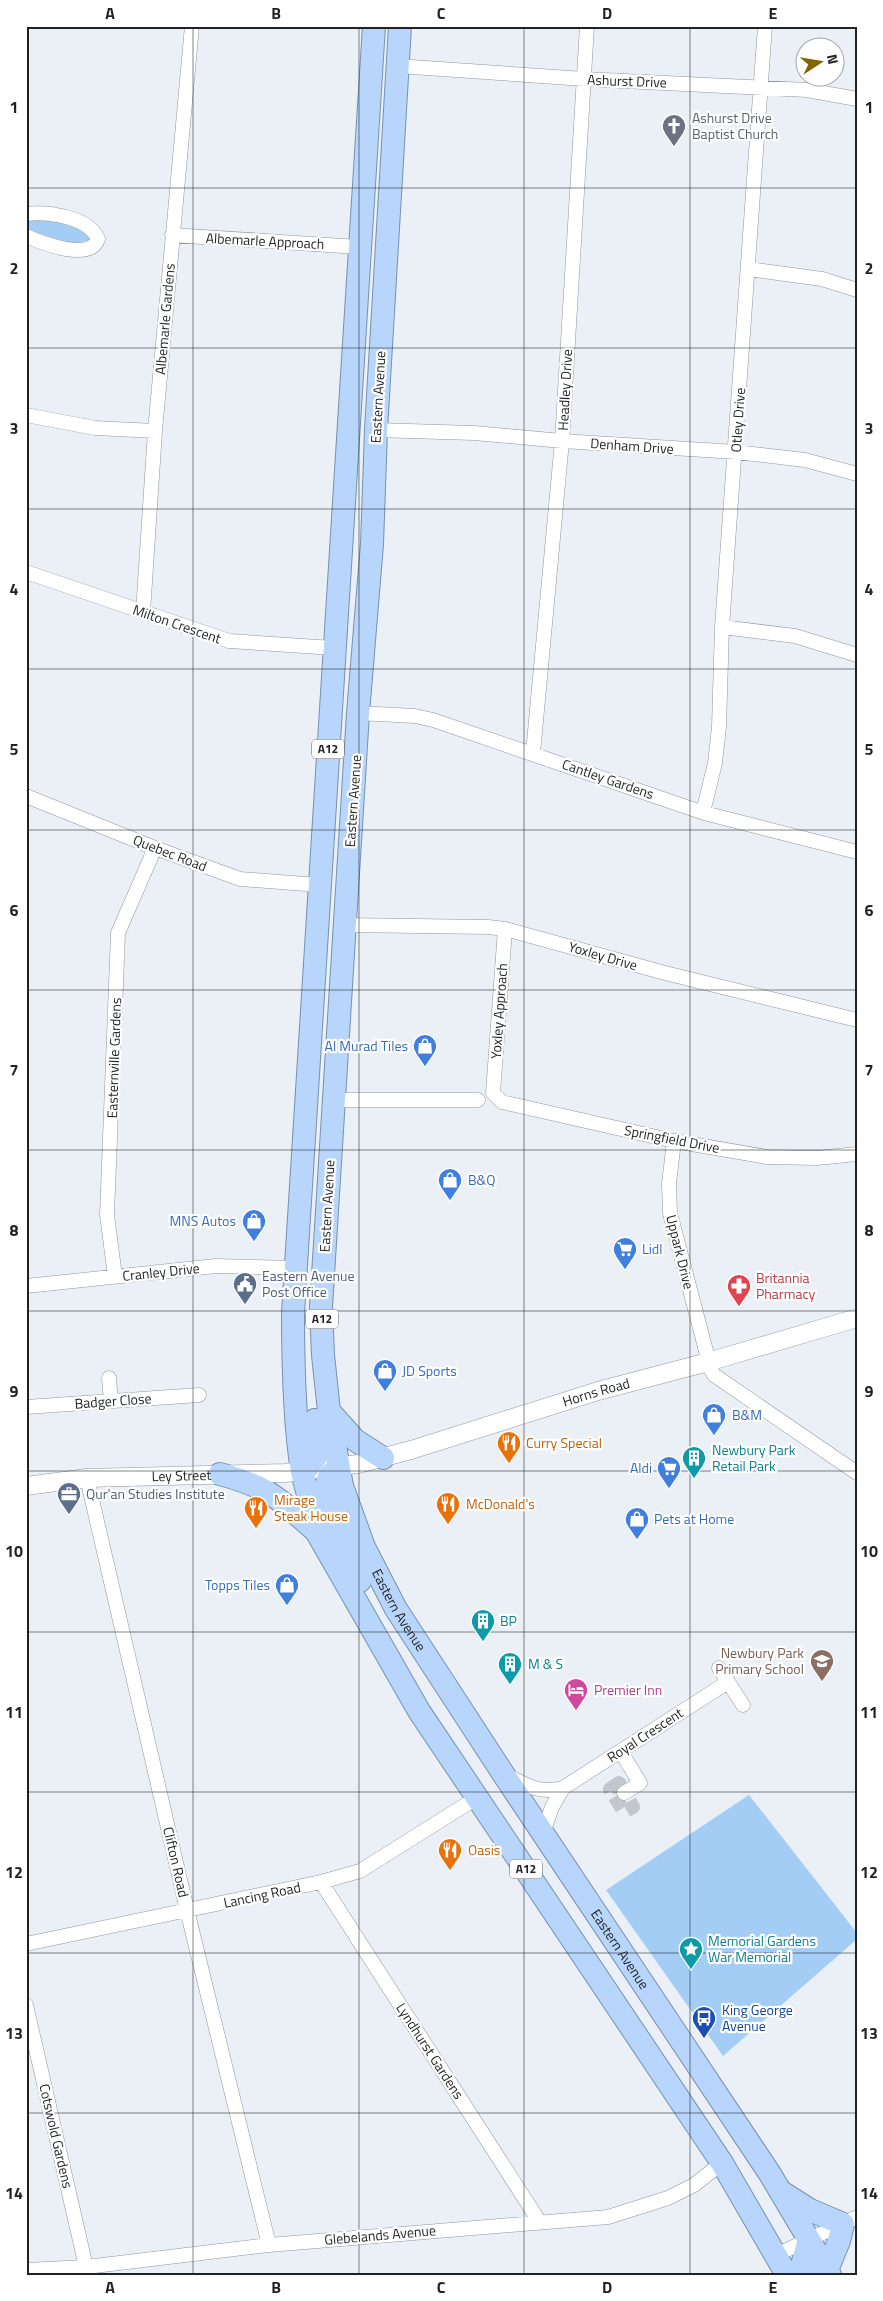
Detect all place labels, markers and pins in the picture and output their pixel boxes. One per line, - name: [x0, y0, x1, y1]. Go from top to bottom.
- place label: Ashurst Drive Baptist Church: [692, 107, 778, 144]
- church icon: Ashurst Drive Baptist Church: [661, 113, 687, 147]
- shop icon: Al Murad Tiles: [412, 1033, 438, 1067]
- place label: Al Murad Tiles: [325, 1035, 408, 1056]
- shop icon: B&Q: [437, 1167, 463, 1201]
- place label: B&Q: [468, 1169, 495, 1190]
- shop icon: MNS Autos: [241, 1208, 267, 1242]
- place label: MNS Autos: [170, 1210, 236, 1231]
- supermarket icon: Lidl: [612, 1236, 638, 1270]
- place label: Lidl: [642, 1238, 662, 1259]
- place label: Eastern Avenue Post Office: [262, 1265, 354, 1302]
- place label: Britannia Pharmacy: [756, 1267, 815, 1304]
- public building icon: Eastern Avenue Post Office: [232, 1271, 258, 1305]
- pharmacy icon: Britannia Pharmacy: [726, 1273, 752, 1307]
- shop icon: JD Sports: [372, 1358, 398, 1392]
- place label: JD Sports: [402, 1360, 457, 1381]
- shop icon: B&M: [701, 1402, 727, 1436]
- place label: B&M: [732, 1404, 762, 1425]
- restaurant icon: Curry Special: [496, 1430, 522, 1464]
- place label: Curry Special: [526, 1432, 602, 1453]
- place label: Newbury Park Retail Park: [712, 1439, 796, 1476]
- building icon: Newbury Park Retail Park: [681, 1445, 707, 1479]
- supermarket icon: Aldi: [656, 1455, 682, 1489]
- place label: Aldi: [630, 1457, 652, 1478]
- office icon: Qur'an Studies Institute: [56, 1481, 82, 1515]
- place label: Qur'an Studies Institute: [86, 1483, 225, 1504]
- place label: Mirage Steak House: [274, 1489, 348, 1526]
- restaurant icon: McDonald's: [435, 1491, 461, 1525]
- place label: McDonald's: [466, 1493, 535, 1514]
- restaurant icon: Mirage Steak House: [243, 1495, 269, 1529]
- shop icon: Pets at Home: [624, 1506, 650, 1540]
- place label: Pets at Home: [654, 1508, 734, 1529]
- shop icon: Topps Tiles: [274, 1572, 300, 1606]
- place label: Topps Tiles: [205, 1574, 270, 1595]
- building icon: BP: [470, 1608, 496, 1642]
- place label: BP: [500, 1610, 517, 1631]
- place label: Newbury Park Primary School: [715, 1642, 804, 1679]
- school or university icon: Newbury Park Primary School: [809, 1648, 835, 1682]
- building icon: M & S: [497, 1651, 523, 1685]
- place label: M & S: [528, 1653, 563, 1674]
- hotel icon: Premier Inn: [563, 1677, 589, 1711]
- place label: Premier Inn: [594, 1679, 662, 1700]
- restaurant icon: Oasis: [437, 1837, 463, 1871]
- place label: Oasis: [468, 1839, 500, 1860]
- place label: Memorial Gardens War Memorial: [708, 1930, 816, 1967]
- place icon: Memorial Gardens War Memorial: [678, 1936, 704, 1970]
- place label: King George Avenue: [722, 1999, 793, 2036]
- bus stop icon: King George Avenue: [691, 2005, 717, 2039]

